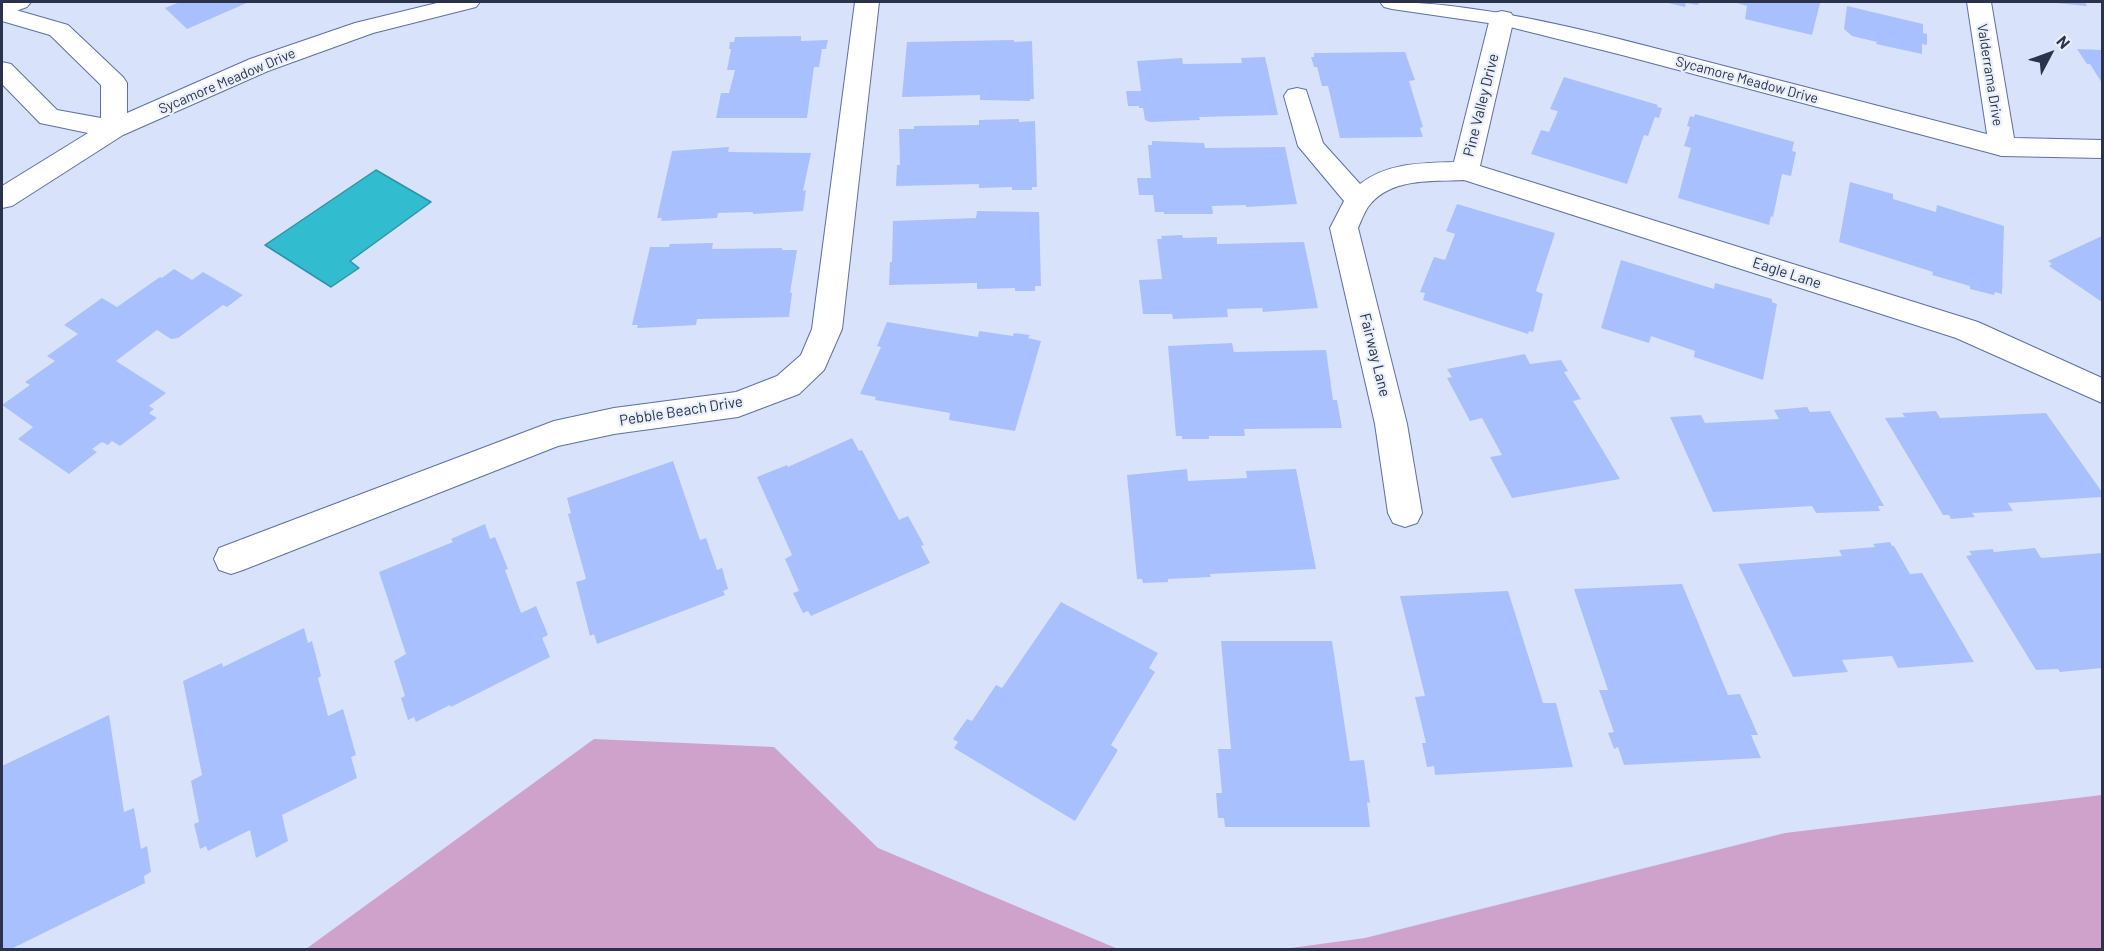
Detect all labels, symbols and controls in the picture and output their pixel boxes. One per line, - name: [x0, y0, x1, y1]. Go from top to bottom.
- street label: Valderrama Drive: [1974, 23, 2006, 127]
- north arrow: [2020, 24, 2080, 84]
- text: N: [2053, 32, 2075, 52]
- street label: Sycamore Meadow Drive: [156, 45, 298, 117]
- street label: Pine Valley Drive: [1460, 52, 1502, 158]
- street label: Sycamore Meadow Drive: [1674, 53, 1820, 107]
- street label: Eagle Lane: [1750, 253, 1824, 293]
- street label: Fairway Lane: [1356, 311, 1394, 399]
- street label: Pebble Beach Drive: [618, 392, 744, 430]

